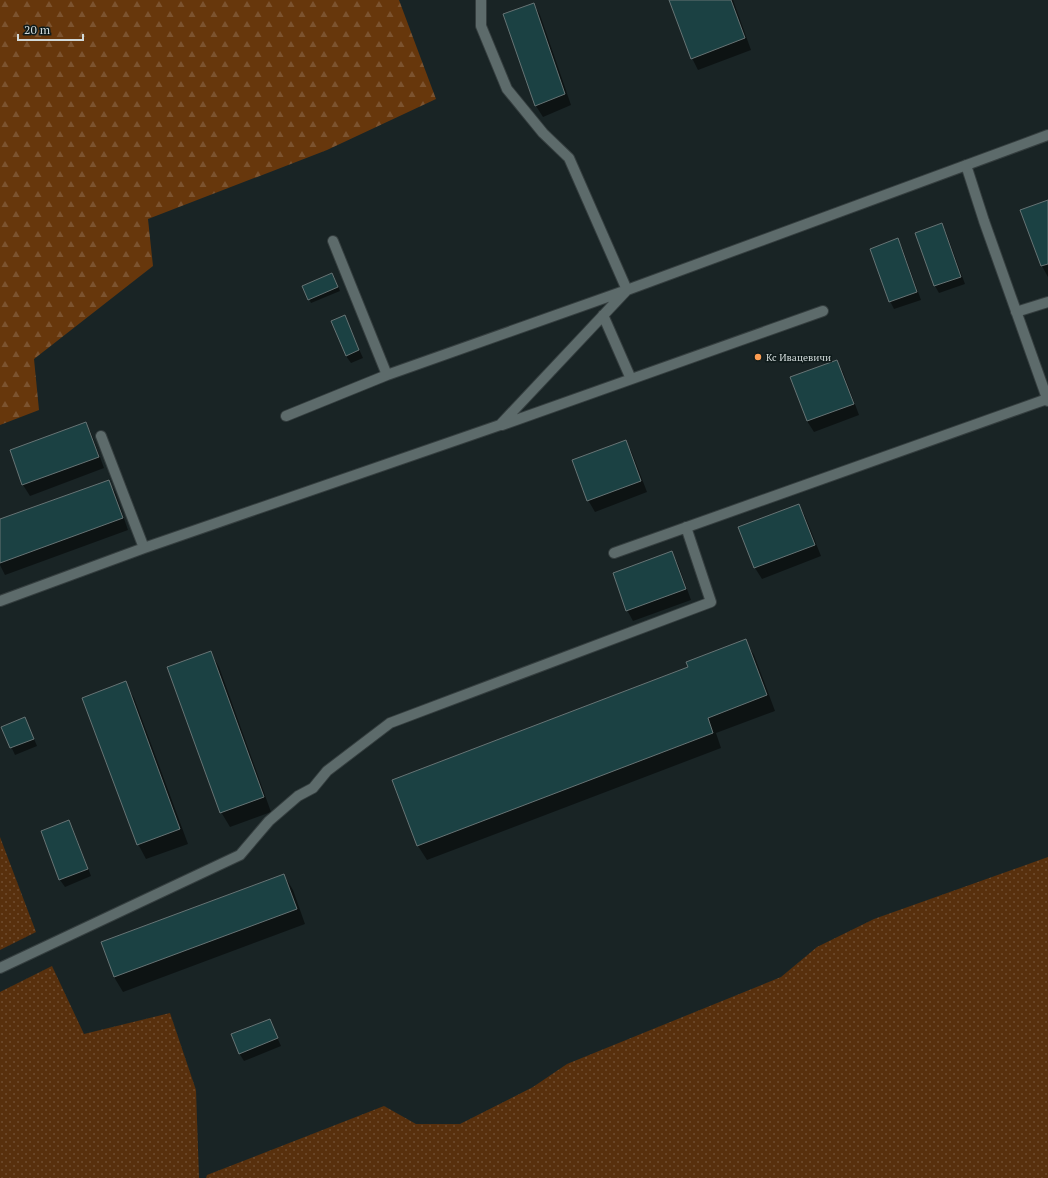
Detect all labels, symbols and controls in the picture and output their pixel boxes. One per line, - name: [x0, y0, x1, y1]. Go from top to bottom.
- scale bar: [18, 16, 83, 42]
- text: 20 m: [24, 22, 51, 37]
- place label: Кс Ивацевичи: [766, 351, 831, 364]
- marker: Кс Ивацевичи: [753, 352, 763, 362]

